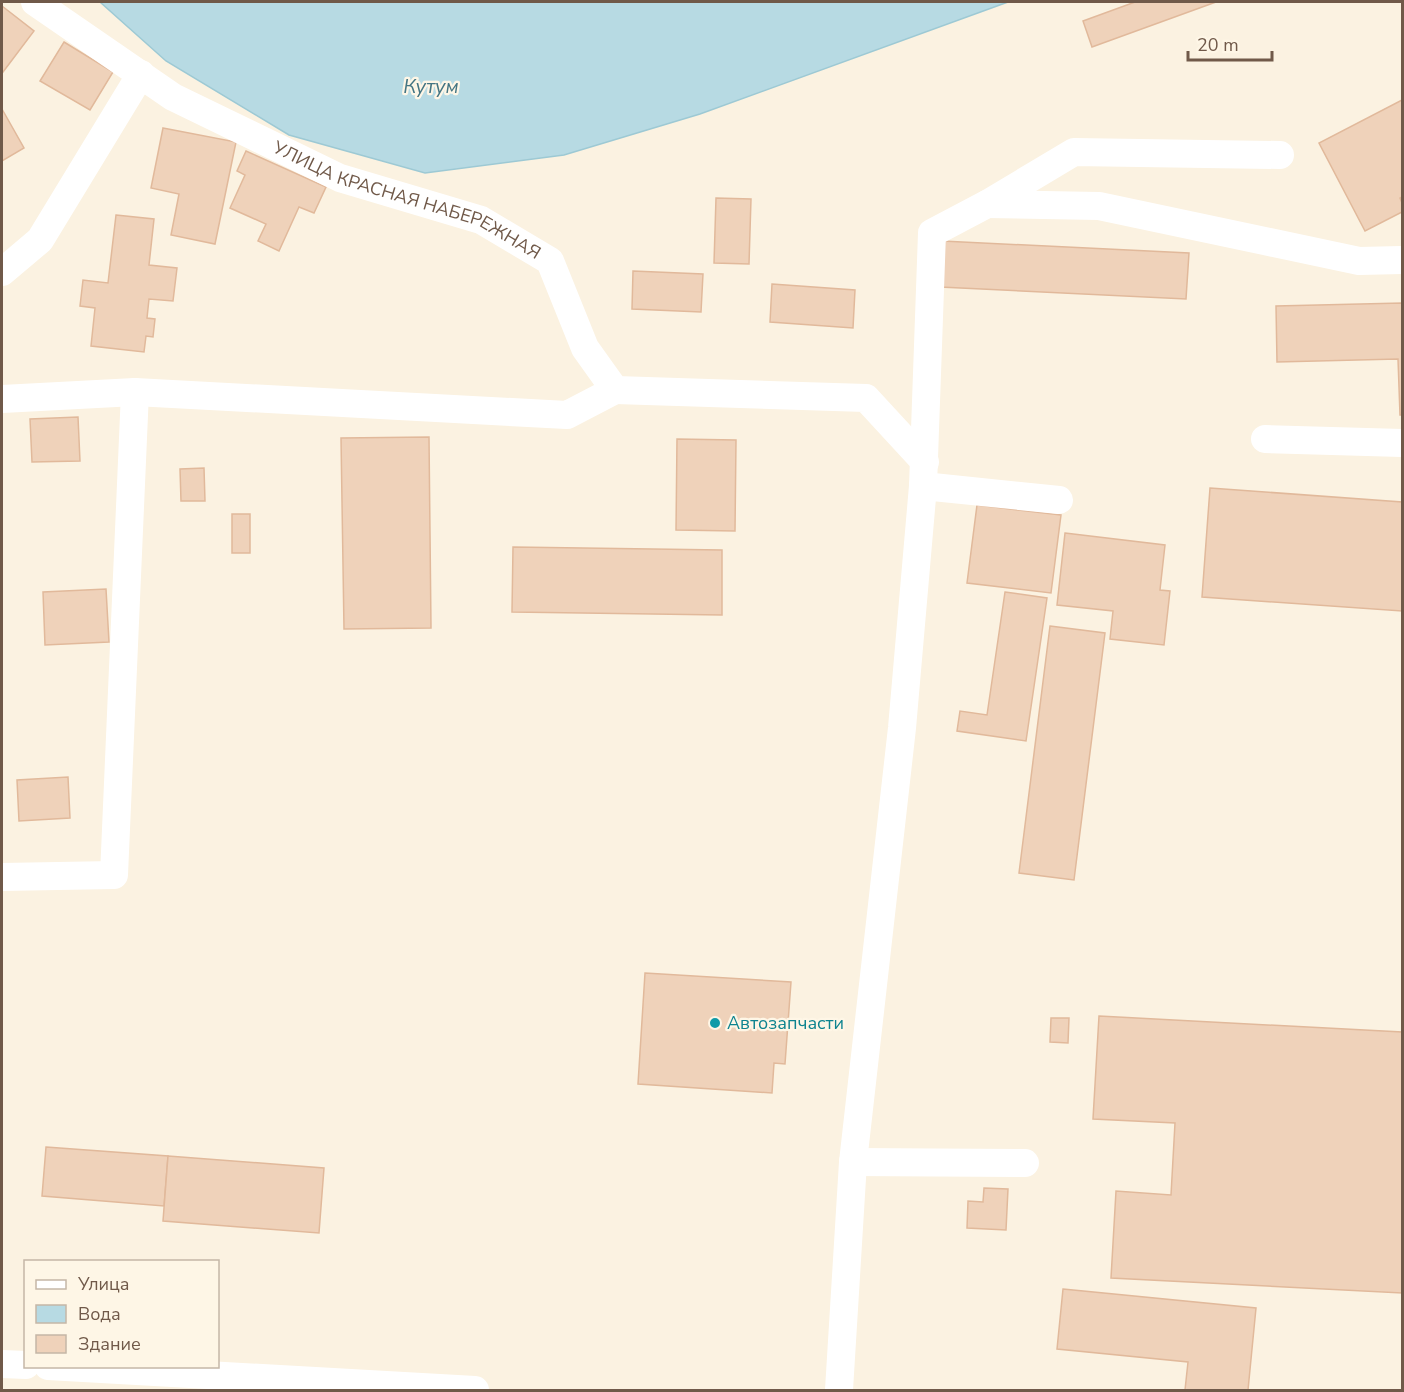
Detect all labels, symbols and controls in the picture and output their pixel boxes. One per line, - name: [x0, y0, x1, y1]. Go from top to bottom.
- scale bar: [1188, 24, 1272, 62]
- text: 20 m: [1197, 33, 1239, 57]
- water label: Кутум: [403, 73, 459, 100]
- street label: УЛИЦА КРАСНАЯ НАБЕРЕЖНАЯ: [268, 135, 545, 265]
- place label: Автозапчасти: [727, 1011, 844, 1035]
- marker: Автозапчасти: [708, 1016, 722, 1030]
- legend: [24, 1260, 219, 1368]
- text: Улица: [77, 1272, 129, 1296]
- text: Вода: [78, 1302, 121, 1326]
- text: Здание: [78, 1332, 141, 1356]

